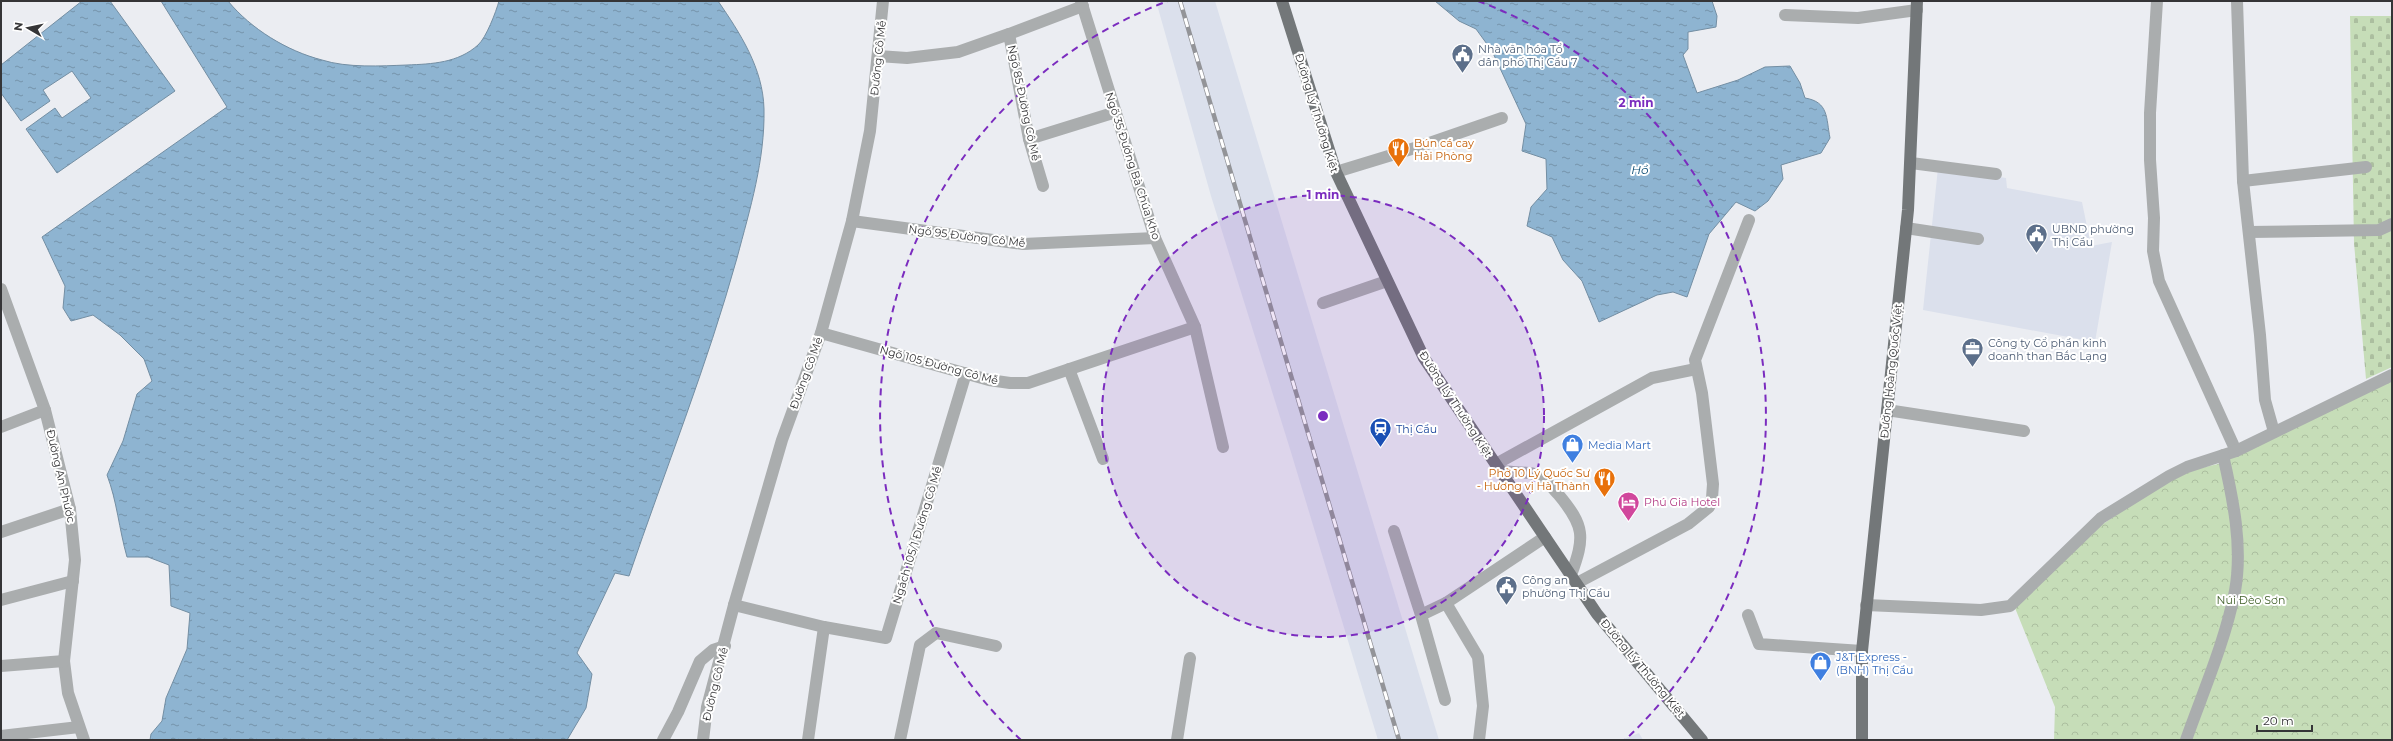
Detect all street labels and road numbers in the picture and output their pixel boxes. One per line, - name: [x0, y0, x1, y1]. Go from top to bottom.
- street label: Đường Cô Mễ: [867, 19, 889, 96]
- street label: Ngõ 85 Đường Cô Mễ: [1005, 44, 1043, 163]
- street label: Đường Lý Thường Kiệt: [1292, 52, 1342, 175]
- street label: Ngõ 35 Đường Bà Chúa Kho: [1102, 90, 1164, 242]
- street label: Ngõ 95 Đường Cô Mễ: [908, 222, 1027, 250]
- street label: Đường Hoàng Quốc Việt: [1877, 302, 1905, 439]
- street label: Đường Cô Mễ: [786, 335, 826, 411]
- street label: Ngõ 105 Đường Cô Mễ: [878, 342, 1000, 388]
- street label: Đường Lý Thường Kiệt: [1416, 348, 1496, 460]
- street label: Đường An Phước: [43, 428, 79, 524]
- street label: Ngách 105/1 Đường Cô Mễ: [889, 464, 945, 606]
- street label: Đường Lý Thường Kiệt: [1598, 616, 1689, 720]
- street label: Đường Cô Mễ: [699, 645, 731, 722]

